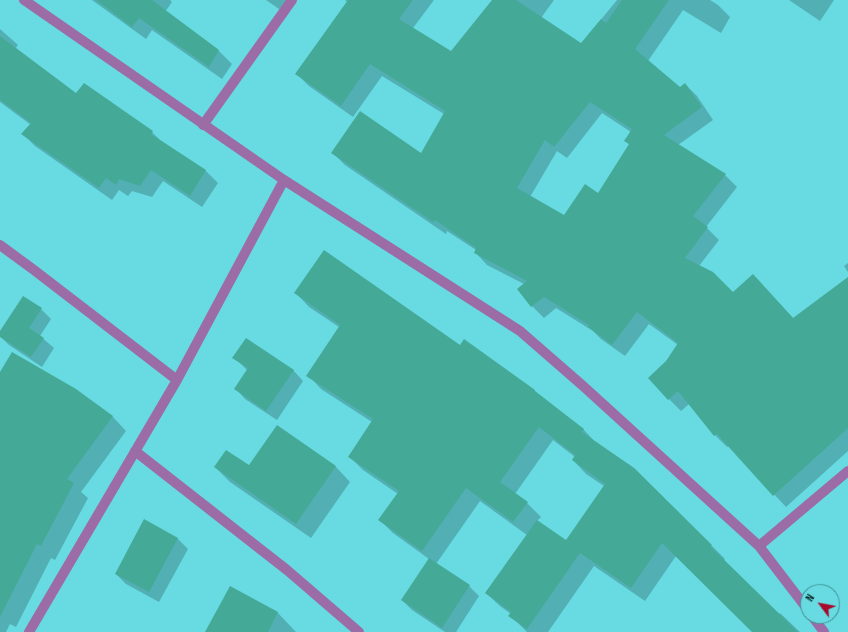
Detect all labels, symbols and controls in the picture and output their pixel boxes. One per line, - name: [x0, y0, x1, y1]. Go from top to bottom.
- north arrow: [800, 584, 840, 624]
- text: N: [803, 592, 817, 604]

